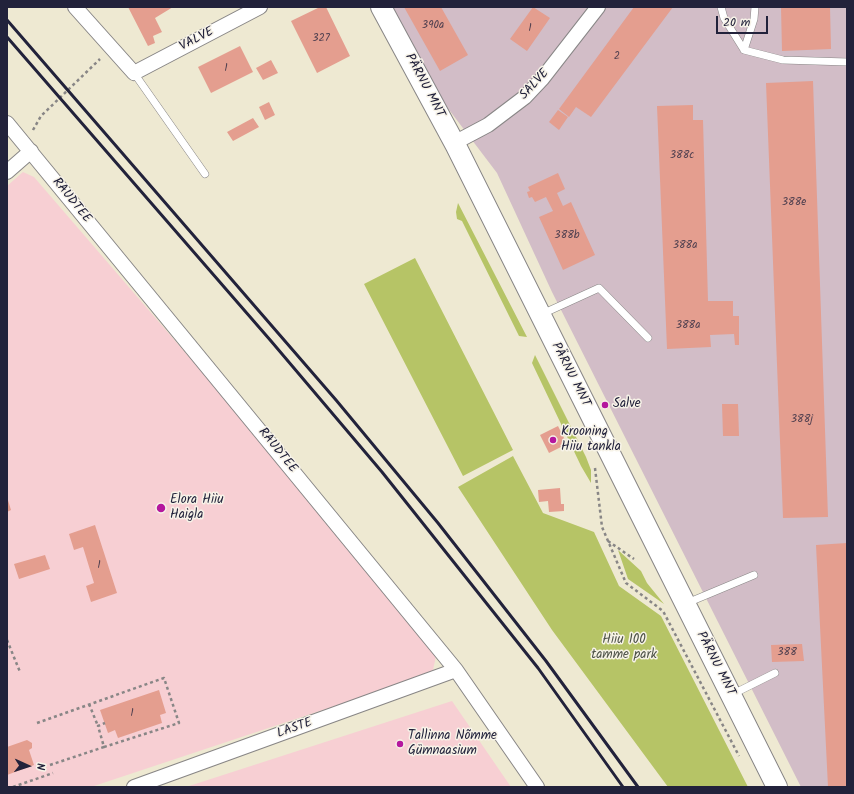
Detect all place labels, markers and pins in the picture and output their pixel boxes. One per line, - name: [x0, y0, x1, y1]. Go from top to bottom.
- place label: Salve: [613, 397, 641, 413]
- marker: Salve: [600, 400, 610, 410]
- place label: Krooning Hiiu tankla: [561, 425, 621, 456]
- marker: Krooning Hiiu tankla: [548, 435, 558, 445]
- place label: Elora Hiiu Haigla: [170, 493, 223, 524]
- marker: Elora Hiiu Haigla: [155, 502, 167, 514]
- place label: Tallinna Nõmme Gümnaasium: [408, 729, 497, 760]
- marker: Tallinna Nõmme Gümnaasium: [395, 739, 405, 749]

